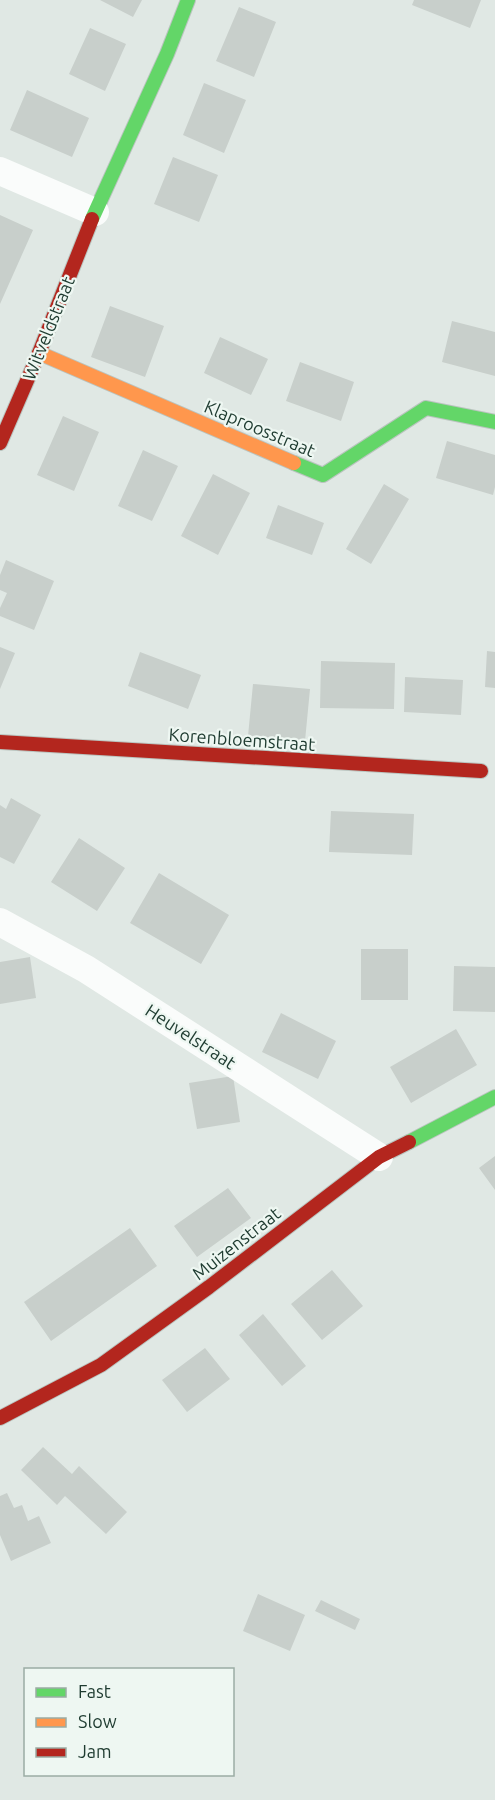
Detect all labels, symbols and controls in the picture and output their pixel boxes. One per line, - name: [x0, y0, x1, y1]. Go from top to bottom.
- street label: Witveldstraat: [18, 273, 78, 383]
- street label: Klaproosstraat: [202, 396, 318, 460]
- street label: Korenbloemstraat: [168, 724, 316, 754]
- street label: Heuvelstraat: [142, 999, 240, 1073]
- street label: Muizenstraat: [188, 1203, 284, 1283]
- legend: [24, 1668, 234, 1776]
- text: Fast: [78, 1681, 111, 1701]
- text: Slow: [78, 1711, 117, 1731]
- text: Jam: [78, 1741, 112, 1761]

